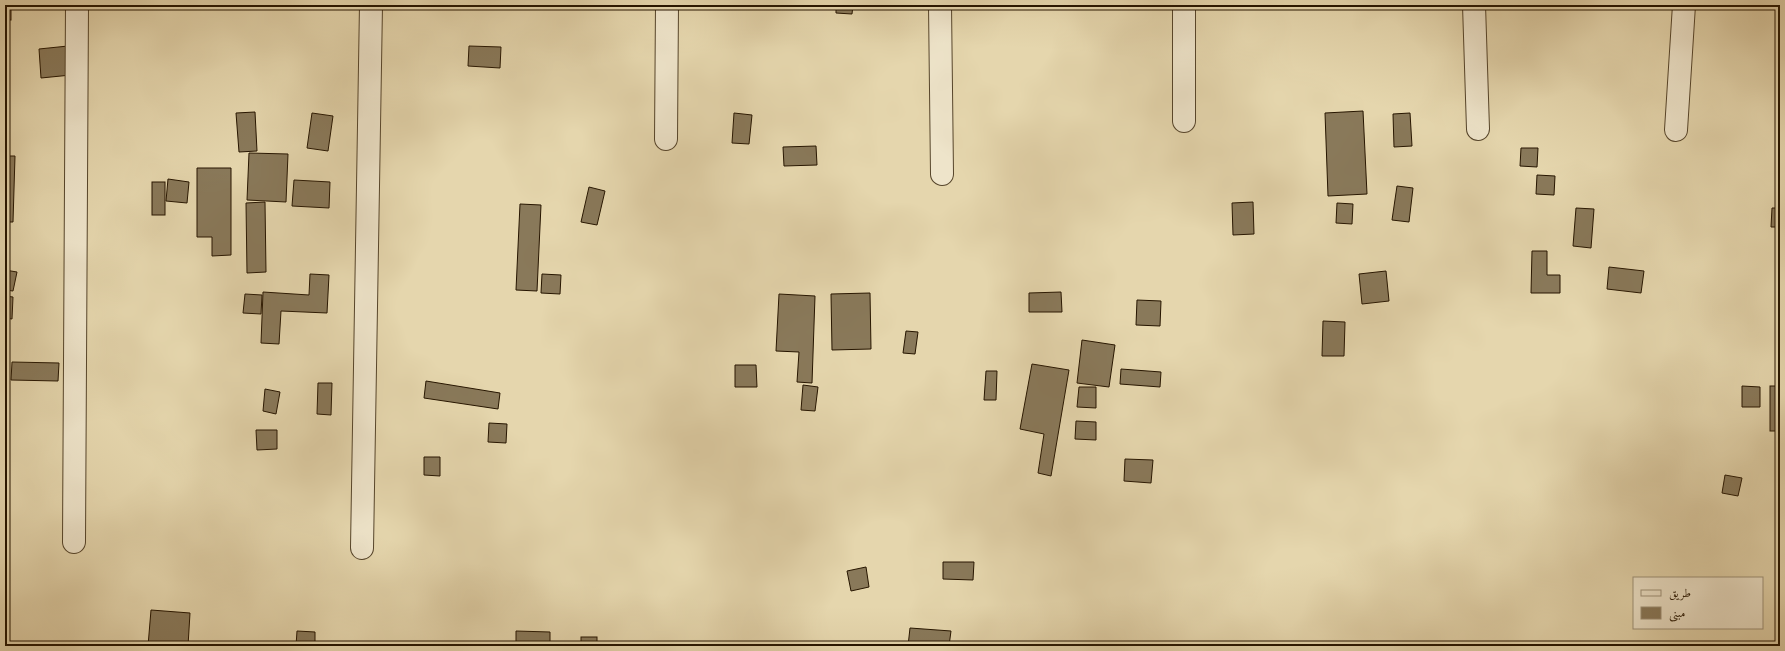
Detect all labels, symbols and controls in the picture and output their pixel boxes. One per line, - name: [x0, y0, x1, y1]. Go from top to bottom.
- legend: [1633, 577, 1763, 629]
- text: طريق: [1669, 585, 1691, 601]
- text: مبنى: [1669, 605, 1685, 622]

